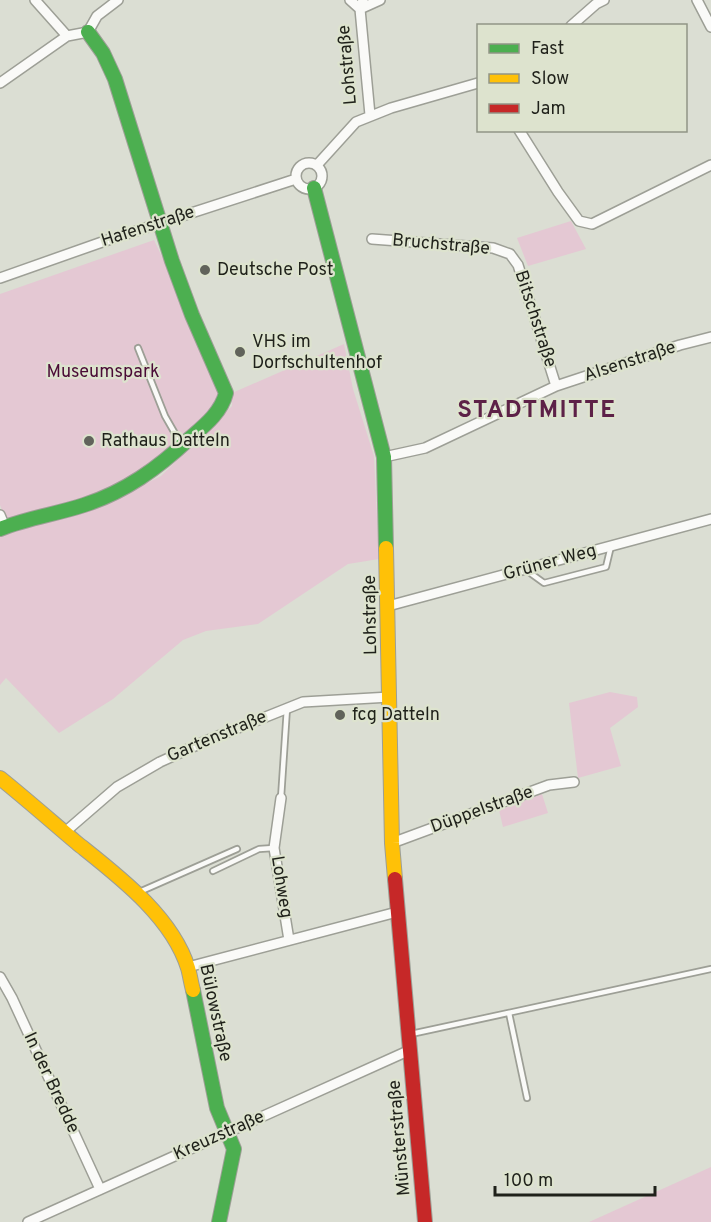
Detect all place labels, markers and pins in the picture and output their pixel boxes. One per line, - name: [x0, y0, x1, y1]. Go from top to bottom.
- place label: Deutsche Post: [217, 259, 333, 282]
- marker: Deutsche Post: [198, 263, 212, 277]
- place label: VHS im Dorfschultenhof: [252, 331, 382, 375]
- marker: VHS im Dorfschultenhof: [233, 345, 247, 359]
- place label: Rathaus Datteln: [101, 430, 230, 453]
- marker: Rathaus Datteln: [82, 434, 96, 448]
- place label: fcg Datteln: [352, 704, 440, 727]
- marker: fcg Datteln: [333, 708, 347, 722]

